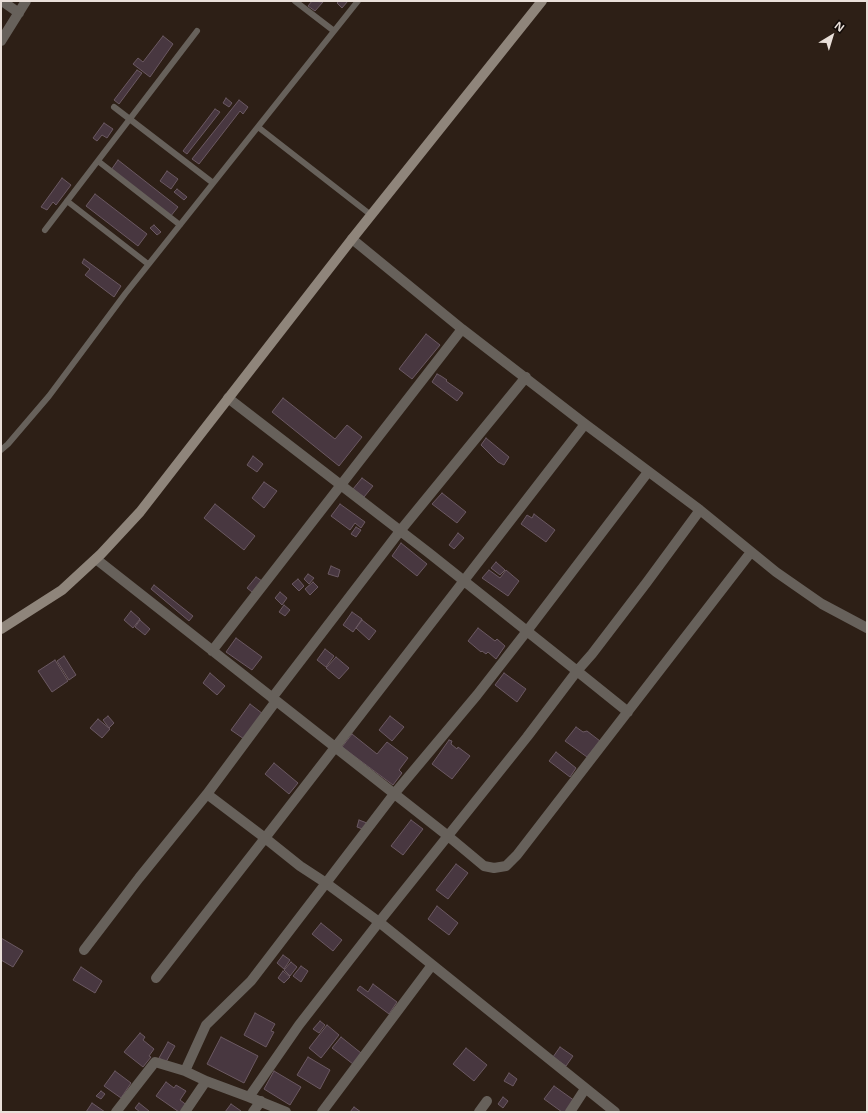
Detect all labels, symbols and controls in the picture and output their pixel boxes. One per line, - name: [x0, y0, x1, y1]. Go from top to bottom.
- north arrow: [812, 16, 852, 56]
- text: N: [832, 17, 848, 35]

